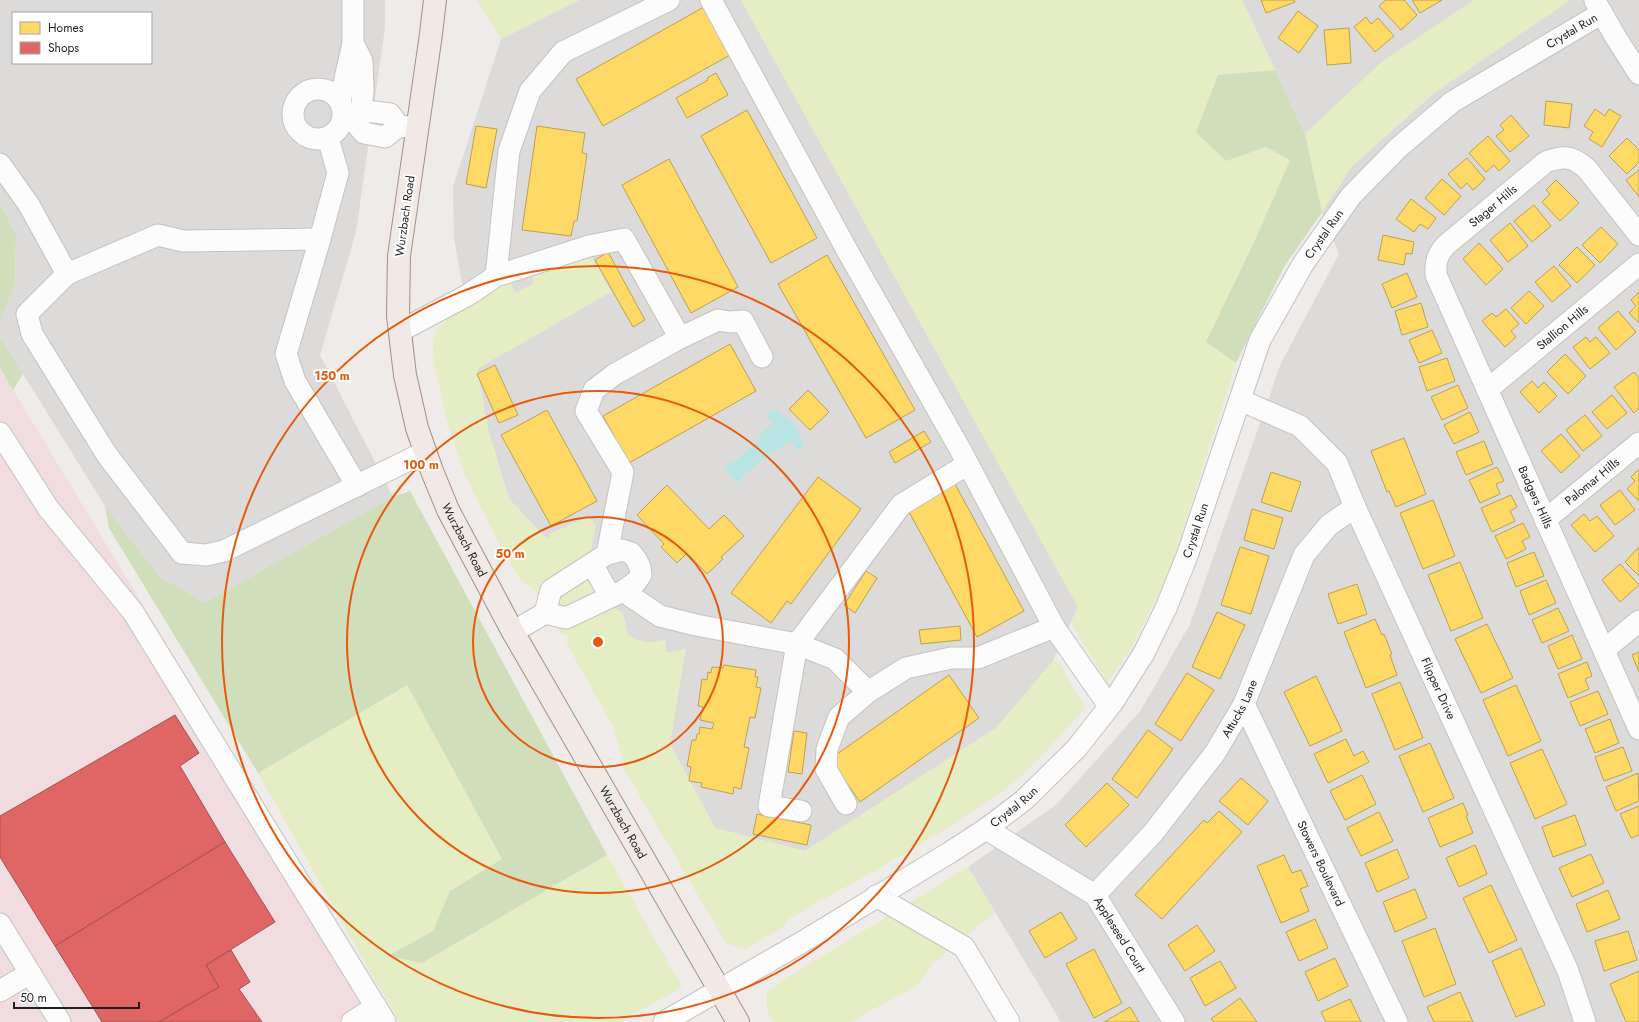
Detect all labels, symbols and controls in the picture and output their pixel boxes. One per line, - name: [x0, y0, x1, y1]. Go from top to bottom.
- street label: Crystal Run: [1543, 9, 1601, 53]
- legend: [12, 12, 152, 64]
- text: Homes: [48, 19, 84, 37]
- text: Shops: [48, 39, 79, 57]
- street label: Wurzbach Road: [390, 174, 420, 258]
- street label: Stager Hills: [1465, 180, 1521, 232]
- street label: Crystal Run: [1300, 206, 1348, 263]
- street label: Stallion Hills: [1533, 300, 1592, 354]
- text: 150 m: [314, 367, 350, 385]
- street label: Palomar Hills: [1561, 453, 1624, 509]
- text: 100 m: [403, 456, 439, 474]
- street label: Badgers Hills: [1513, 463, 1557, 532]
- street label: Wurzbach Road: [437, 500, 491, 580]
- street label: Crystal Run: [1178, 500, 1213, 560]
- text: 50 m: [495, 545, 525, 563]
- centre of rings: [591, 635, 605, 649]
- street label: Flipper Drive: [1416, 655, 1460, 722]
- street label: Attucks Lane: [1217, 677, 1262, 741]
- street label: Crystal Run: [986, 782, 1042, 832]
- street label: Wurzbach Road: [595, 783, 651, 862]
- street label: Stowers Boulevard: [1292, 818, 1349, 909]
- street label: Appleseed Court: [1089, 893, 1150, 976]
- scale bar: [14, 984, 139, 1010]
- text: 50 m: [20, 989, 47, 1007]

